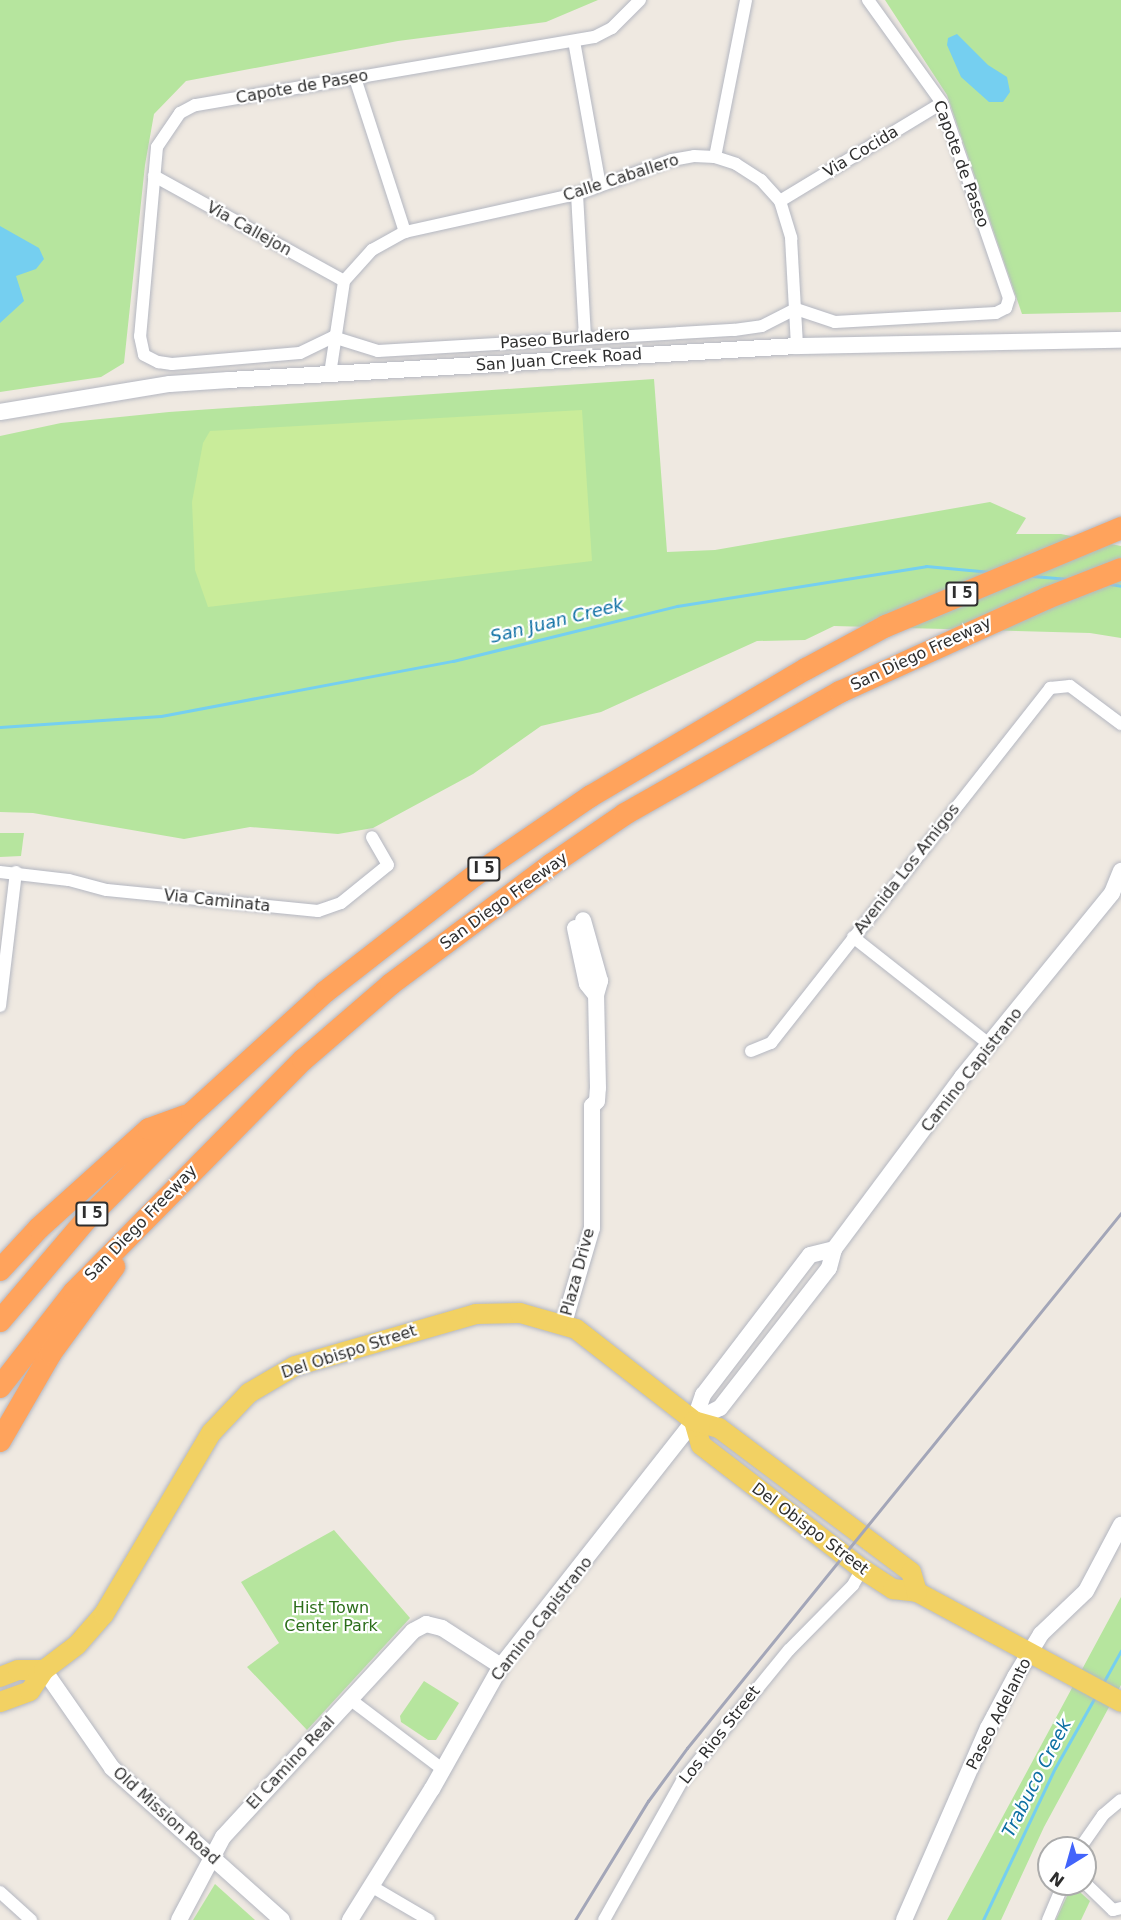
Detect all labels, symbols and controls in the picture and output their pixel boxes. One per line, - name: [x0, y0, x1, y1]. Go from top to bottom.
- street label: Capote de Paseo: [234, 66, 370, 108]
- street label: Capote de Paseo: [929, 98, 993, 230]
- street label: Via Cocida: [820, 122, 902, 182]
- street label: Calle Caballero: [561, 150, 681, 206]
- street label: Via Callejon: [203, 198, 295, 260]
- street label: Paseo Burladero: [500, 325, 630, 353]
- street label: San Juan Creek Road: [475, 345, 643, 375]
- road number: I 5: [944, 582, 980, 606]
- water label: San Juan Creek: [488, 594, 626, 648]
- street label: San Diego Freeway: [848, 613, 994, 695]
- street label: Avenida Los Amigos: [850, 800, 964, 938]
- street label: San Diego Freeway: [436, 848, 572, 954]
- road number: I 5: [466, 857, 502, 881]
- street label: Via Caminata: [163, 886, 271, 916]
- street label: Camino Capistrano: [917, 1004, 1027, 1136]
- street label: San Diego Freeway: [81, 1161, 201, 1285]
- road number: I 5: [74, 1202, 110, 1226]
- street label: Plaza Drive: [557, 1226, 599, 1318]
- street label: Del Obispo Street: [279, 1321, 419, 1383]
- street label: Del Obispo Street: [748, 1479, 872, 1579]
- street label: Camino Capistrano: [487, 1553, 597, 1685]
- park label: Hist Town Center Park: [284, 1598, 378, 1636]
- street label: Paseo Adelanto: [963, 1655, 1035, 1773]
- street label: Los Rios Street: [676, 1682, 764, 1788]
- street label: El Camino Real: [243, 1713, 339, 1813]
- water label: Trabuco Creek: [998, 1715, 1076, 1841]
- street label: Old Mission Road: [109, 1763, 223, 1869]
- north arrow: [1037, 1836, 1097, 1896]
- text: N: [1046, 1868, 1068, 1891]

